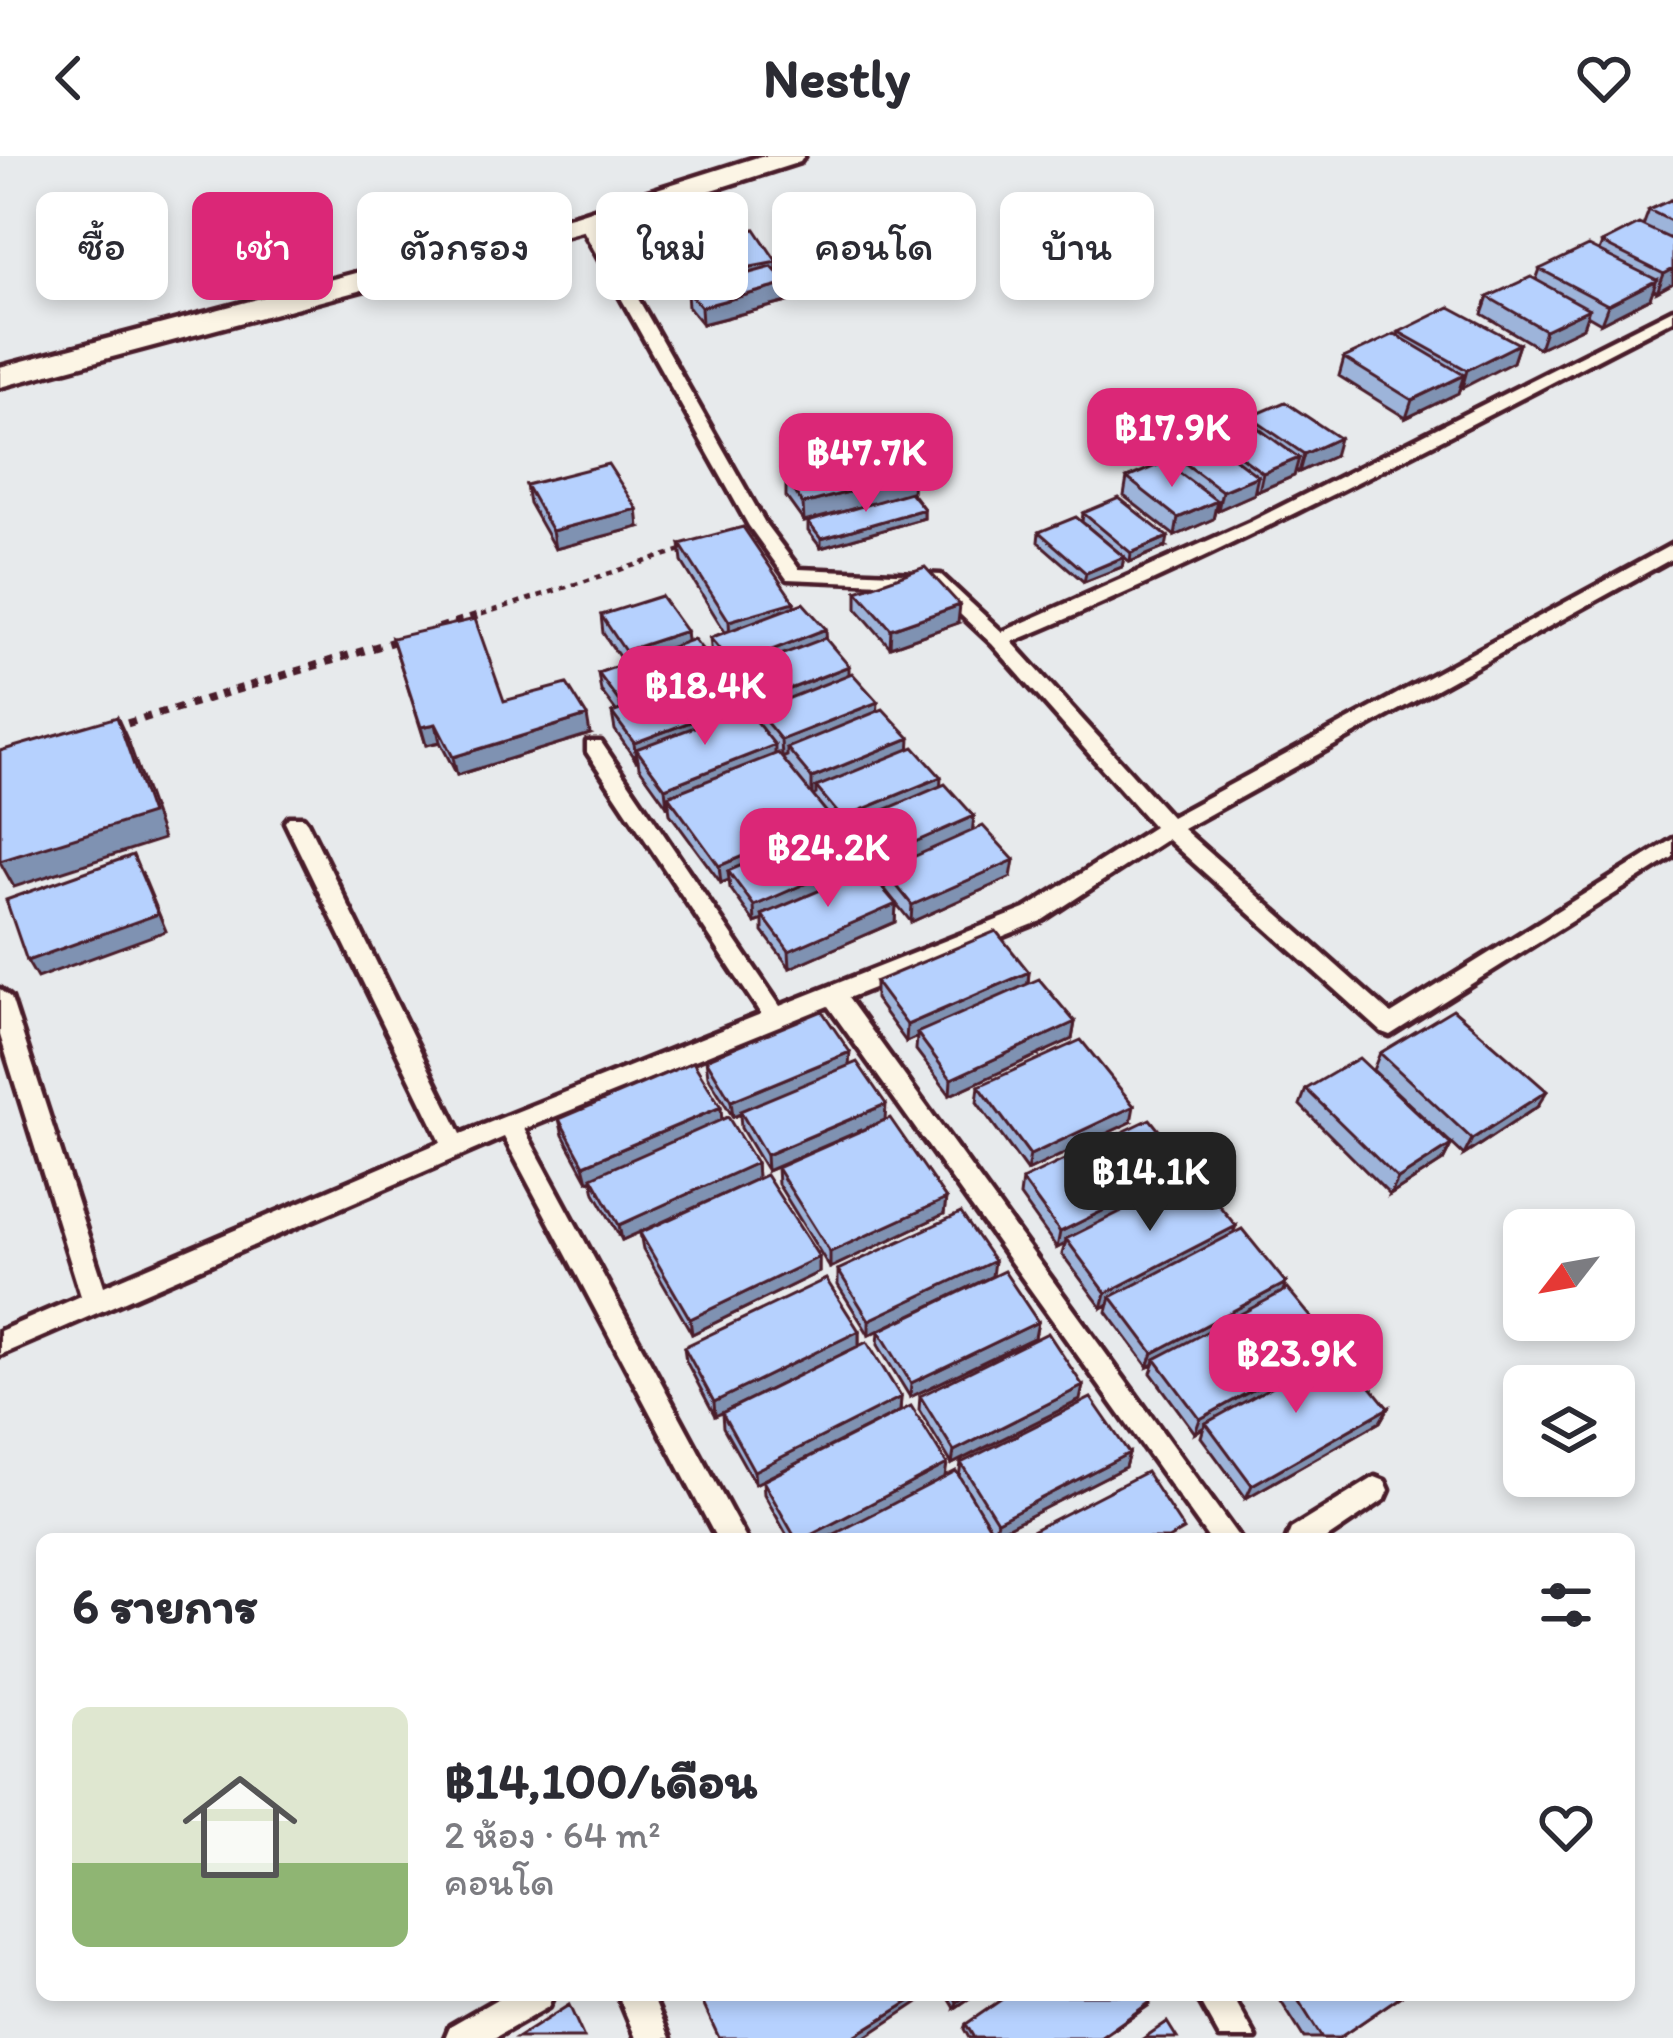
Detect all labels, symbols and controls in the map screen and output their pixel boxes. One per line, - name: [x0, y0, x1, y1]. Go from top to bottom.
- icon: back: [36, 45, 102, 111]
- icon: heart: [1571, 45, 1637, 111]
- text: Nestly: [763, 46, 910, 111]
- chip: ซื้อ: [36, 192, 168, 300]
- chip: เช่า: [192, 192, 333, 300]
- chip: ตัวกรอง: [357, 192, 572, 300]
- chip: ใหม่: [596, 192, 748, 300]
- chip: คอนโด: [772, 192, 976, 300]
- chip: บ้าน: [1000, 192, 1154, 300]
- pin: ฿17.9K: [1074, 388, 1270, 490]
- text: ฿17.9K: [1114, 403, 1230, 450]
- pin: ฿47.7K: [768, 413, 964, 515]
- text: ฿47.7K: [806, 428, 926, 475]
- pin: ฿18.4K: [607, 646, 803, 748]
- text: ฿18.4K: [645, 661, 765, 708]
- pin: ฿24.2K: [730, 808, 926, 910]
- text: ฿24.2K: [767, 823, 889, 870]
- pin: ฿14.1K: [1052, 1132, 1248, 1234]
- text: ฿14.1K: [1091, 1147, 1209, 1194]
- north arrow: [1503, 1209, 1635, 1341]
- map controls: [1503, 1209, 1635, 1497]
- pin: ฿23.9K: [1198, 1314, 1394, 1416]
- text: ฿23.9K: [1236, 1329, 1356, 1376]
- button: layers: [1503, 1365, 1635, 1497]
- icon: filters: [1533, 1572, 1599, 1638]
- text: 6 รายการ: [72, 1575, 258, 1636]
- text: ฿14,100/เดือน: [444, 1750, 757, 1811]
- icon: home: [168, 1755, 312, 1899]
- icon: heart: [1533, 1794, 1599, 1860]
- text: 2 ห้อง · 64 m²: [444, 1811, 661, 1858]
- text: คอนโด: [444, 1858, 555, 1905]

